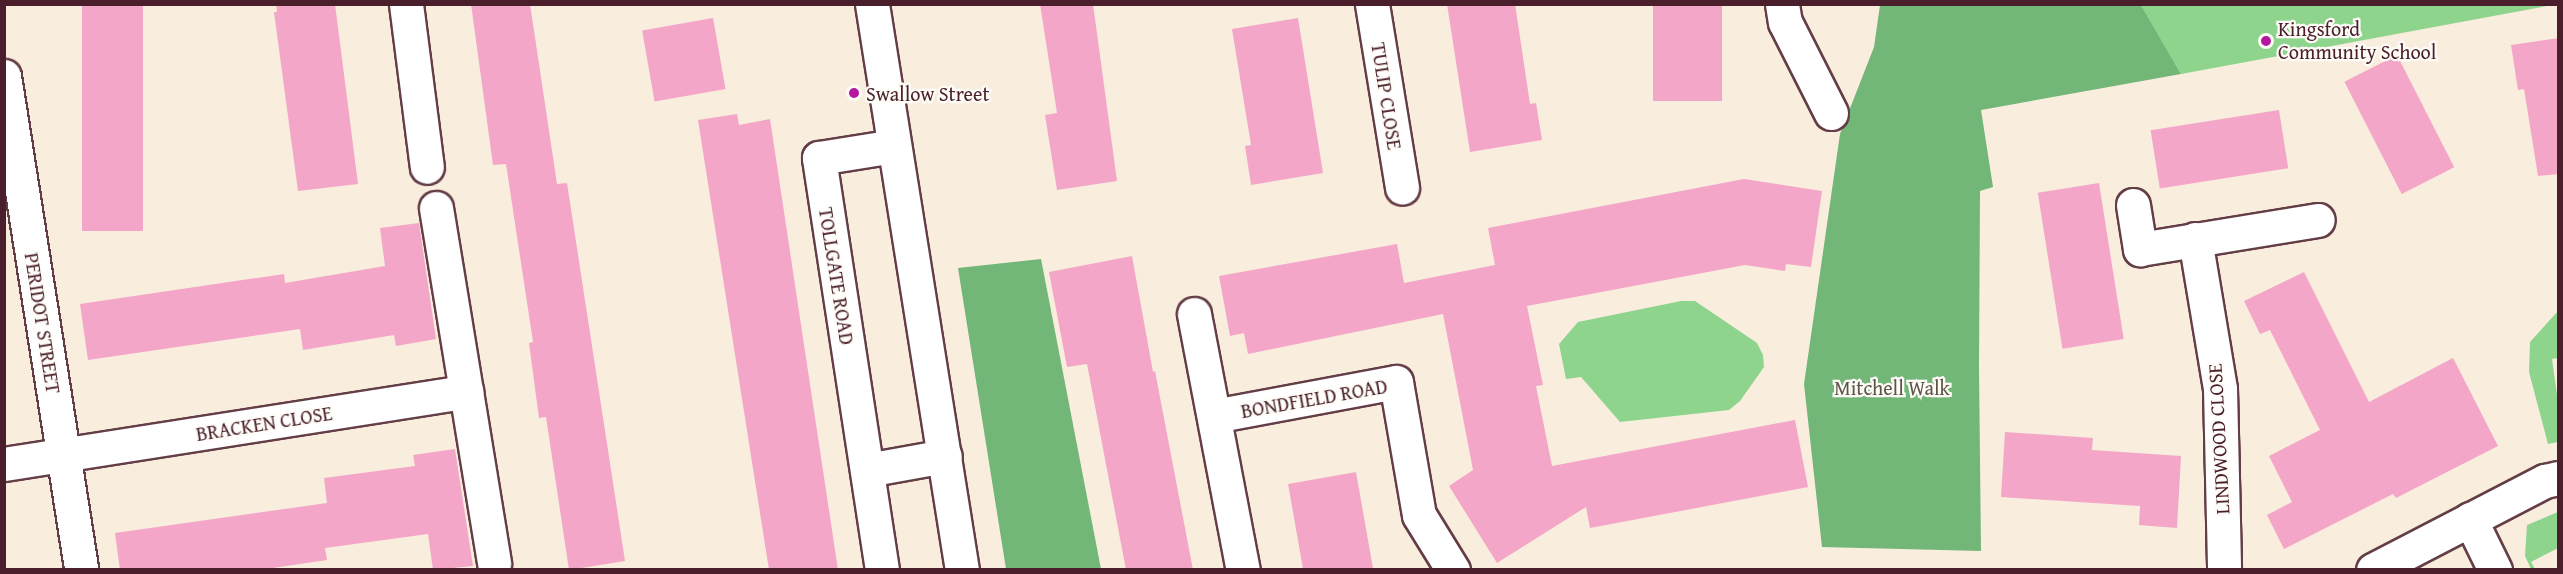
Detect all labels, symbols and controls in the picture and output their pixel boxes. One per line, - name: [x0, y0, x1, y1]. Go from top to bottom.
- place label: Kingsford Community School: [2278, 17, 2436, 64]
- marker: Kingsford Community School: [2259, 34, 2273, 48]
- street label: TULIP CLOSE: [1367, 41, 1407, 151]
- place label: Swallow Street: [866, 81, 989, 105]
- marker: Swallow Street: [847, 86, 861, 100]
- street label: TOLLGATE ROAD: [814, 206, 860, 346]
- street label: PERIDOT STREET: [20, 251, 66, 395]
- street label: LINDWOOD CLOSE: [2202, 363, 2234, 515]
- street label: BONDFIELD ROAD: [1239, 373, 1389, 423]
- park label: Mitchell Walk: [1834, 375, 1950, 399]
- street label: BRACKEN CLOSE: [194, 400, 334, 446]

